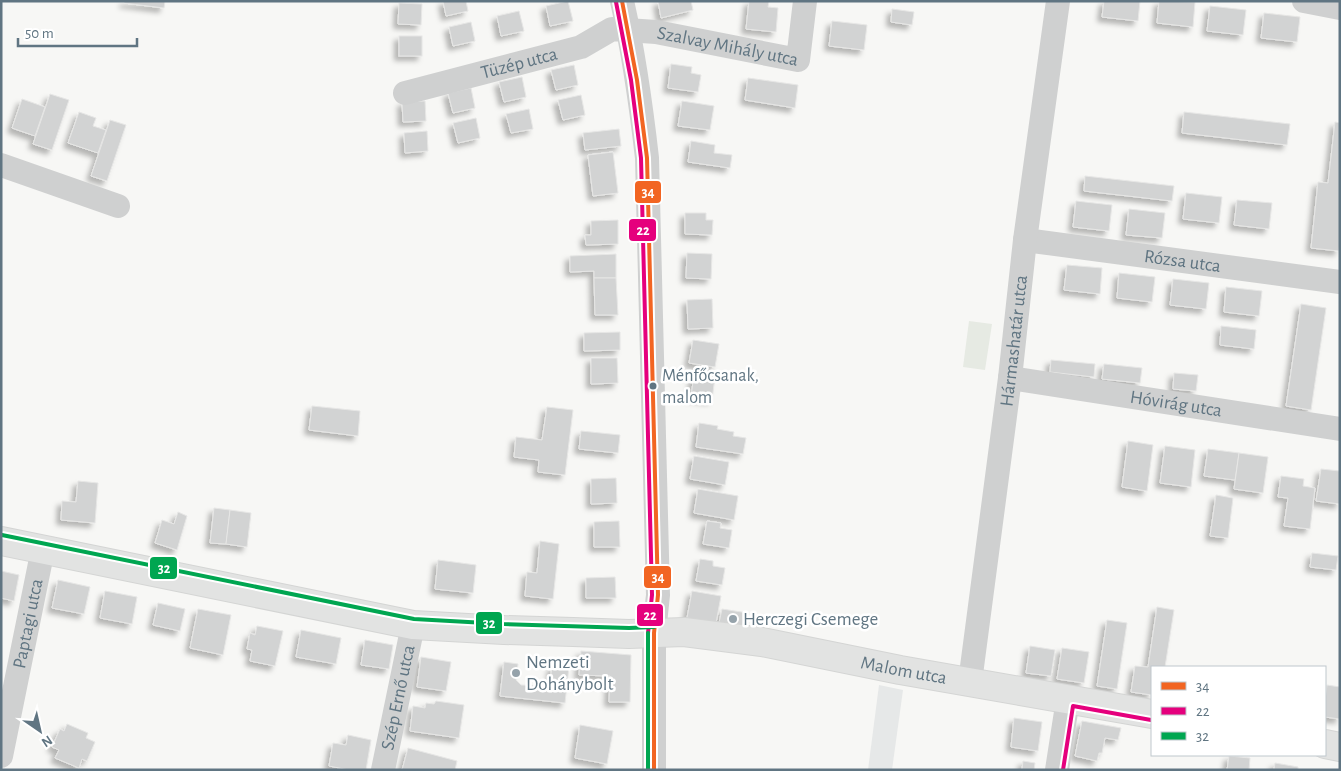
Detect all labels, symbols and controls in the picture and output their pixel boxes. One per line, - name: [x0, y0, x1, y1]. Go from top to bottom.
- scale bar: [18, 15, 136, 47]
- street label: Szalvay Mihály utca: [656, 23, 800, 69]
- text: 50 m: [25, 26, 54, 41]
- street label: Tüzép utca: [479, 44, 560, 82]
- line badge: 34: [634, 180, 662, 204]
- text: 34: [641, 186, 655, 200]
- line badge: 22: [628, 218, 657, 242]
- text: 22: [636, 224, 650, 238]
- street label: Rózsa utca: [1143, 246, 1222, 276]
- street label: Hármashatár utca: [997, 274, 1031, 408]
- place label: Ménfőcsanak, malom: [662, 367, 759, 407]
- marker: Ménfőcsanak, malom: [648, 381, 658, 391]
- street label: Hóvirág utca: [1129, 387, 1224, 420]
- line badge: 32: [149, 556, 178, 580]
- text: 32: [158, 562, 171, 576]
- line badge: 34: [643, 565, 672, 589]
- text: 34: [651, 571, 665, 585]
- street label: Paptagi utca: [9, 577, 46, 670]
- line badge: 22: [636, 603, 664, 627]
- text: 22: [643, 609, 657, 623]
- place label: Herczegi Csemege: [743, 610, 878, 629]
- line badge: 32: [475, 611, 503, 635]
- marker: Herczegi Csemege: [727, 613, 739, 625]
- text: 32: [483, 617, 496, 631]
- street label: Szép Ernő utca: [378, 643, 418, 752]
- place label: Nemzeti Dohánybolt: [526, 653, 613, 694]
- street label: Malom utca: [859, 653, 949, 688]
- legend: [1151, 666, 1326, 756]
- marker: Nemzeti Dohánybolt: [510, 667, 522, 679]
- text: 34: [1196, 679, 1209, 694]
- text: 22: [1196, 704, 1210, 719]
- north arrow: [15, 706, 65, 756]
- text: 32: [1196, 729, 1209, 744]
- text: N: [39, 732, 55, 749]

